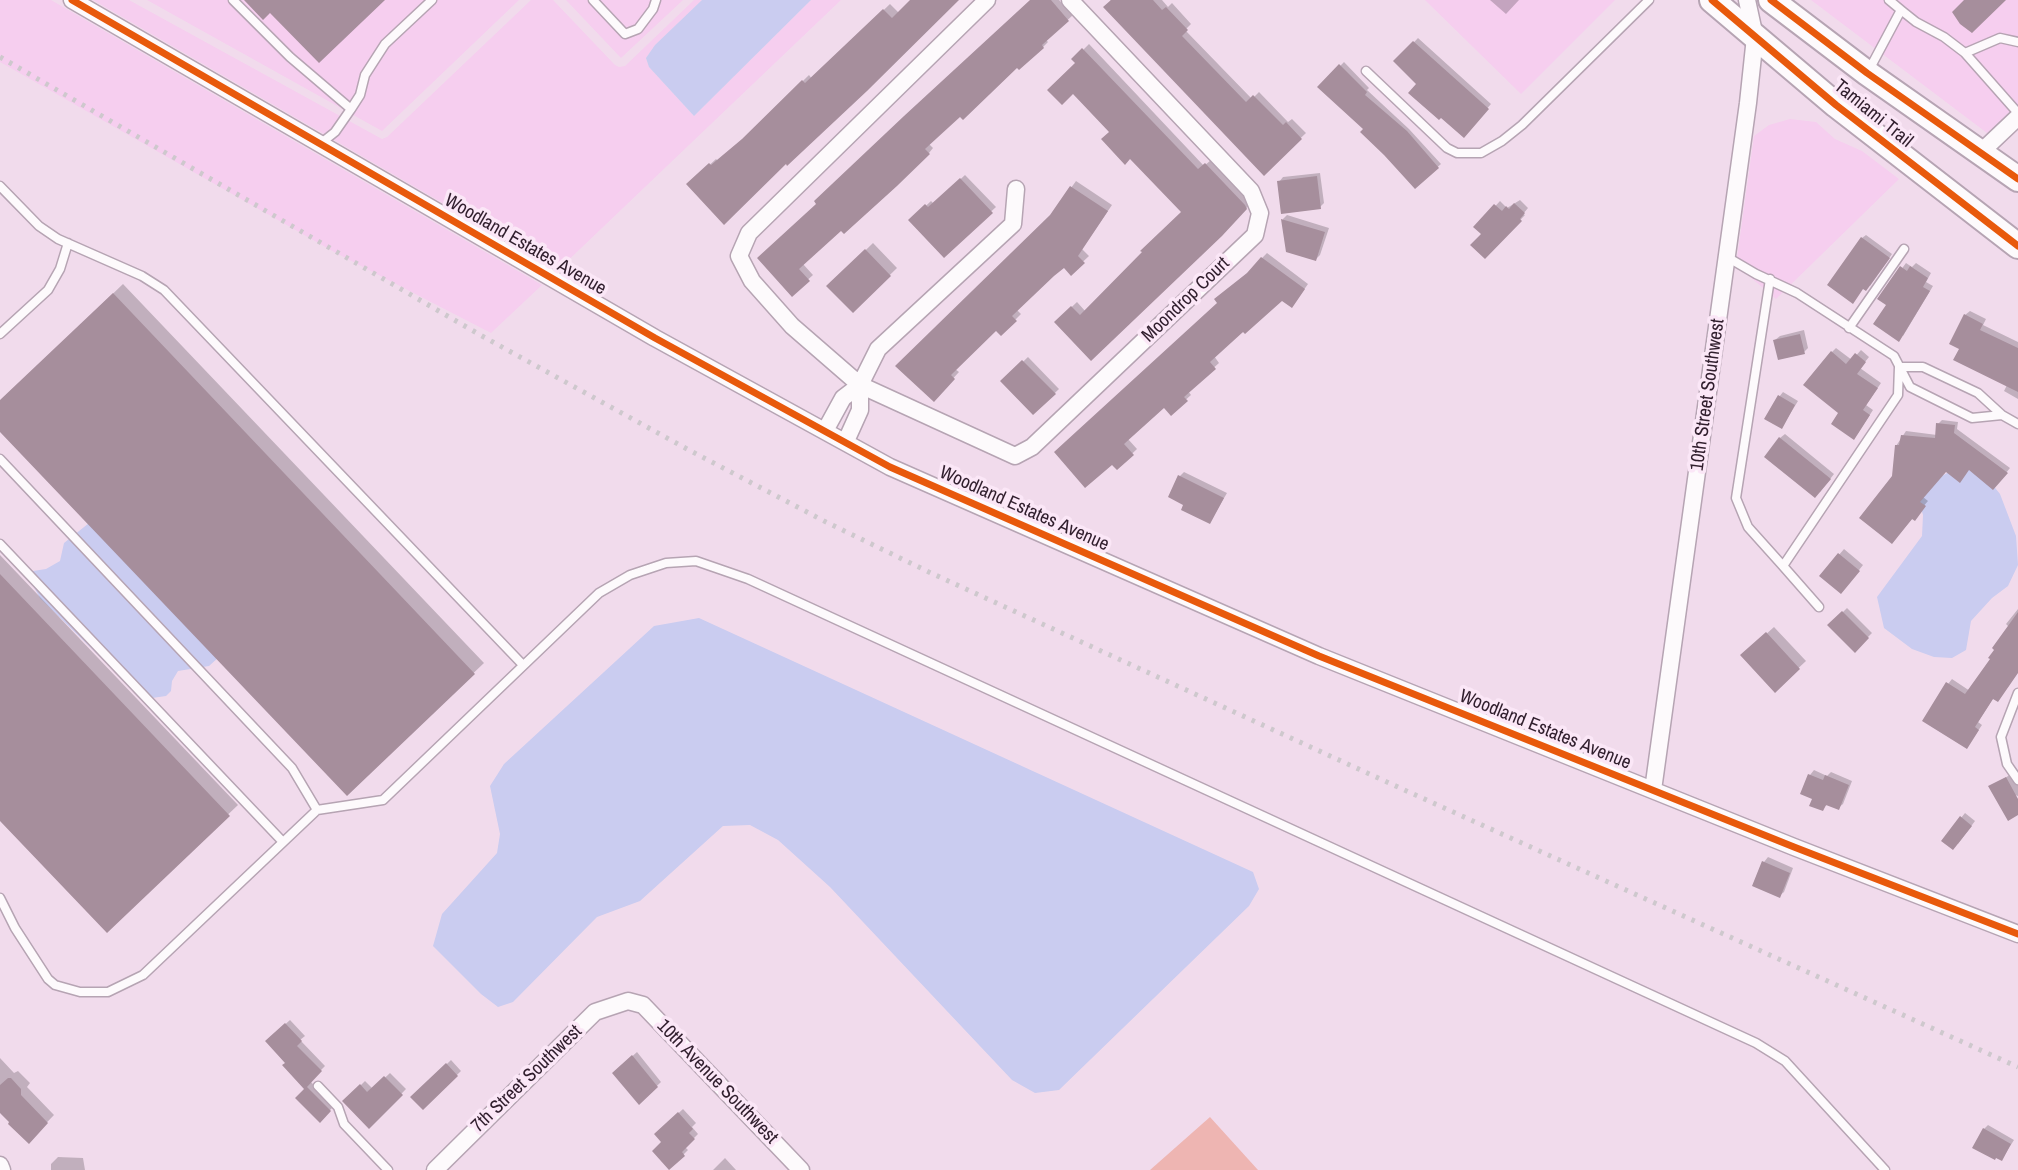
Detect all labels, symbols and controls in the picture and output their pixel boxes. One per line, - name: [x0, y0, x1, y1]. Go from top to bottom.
- street label: Tamiami Trail: [1829, 75, 1917, 153]
- street label: Woodland Estates Avenue: [440, 189, 610, 301]
- street label: Moondrop Court: [1138, 253, 1234, 347]
- street label: 10th Street Southwest: [1686, 318, 1730, 472]
- street label: Woodland Estates Avenue: [936, 461, 1112, 557]
- street label: Woodland Estates Avenue: [1456, 685, 1634, 775]
- street label: 10th Avenue Southwest: [652, 1015, 782, 1149]
- street label: 7th Street Southwest: [467, 1021, 587, 1137]

